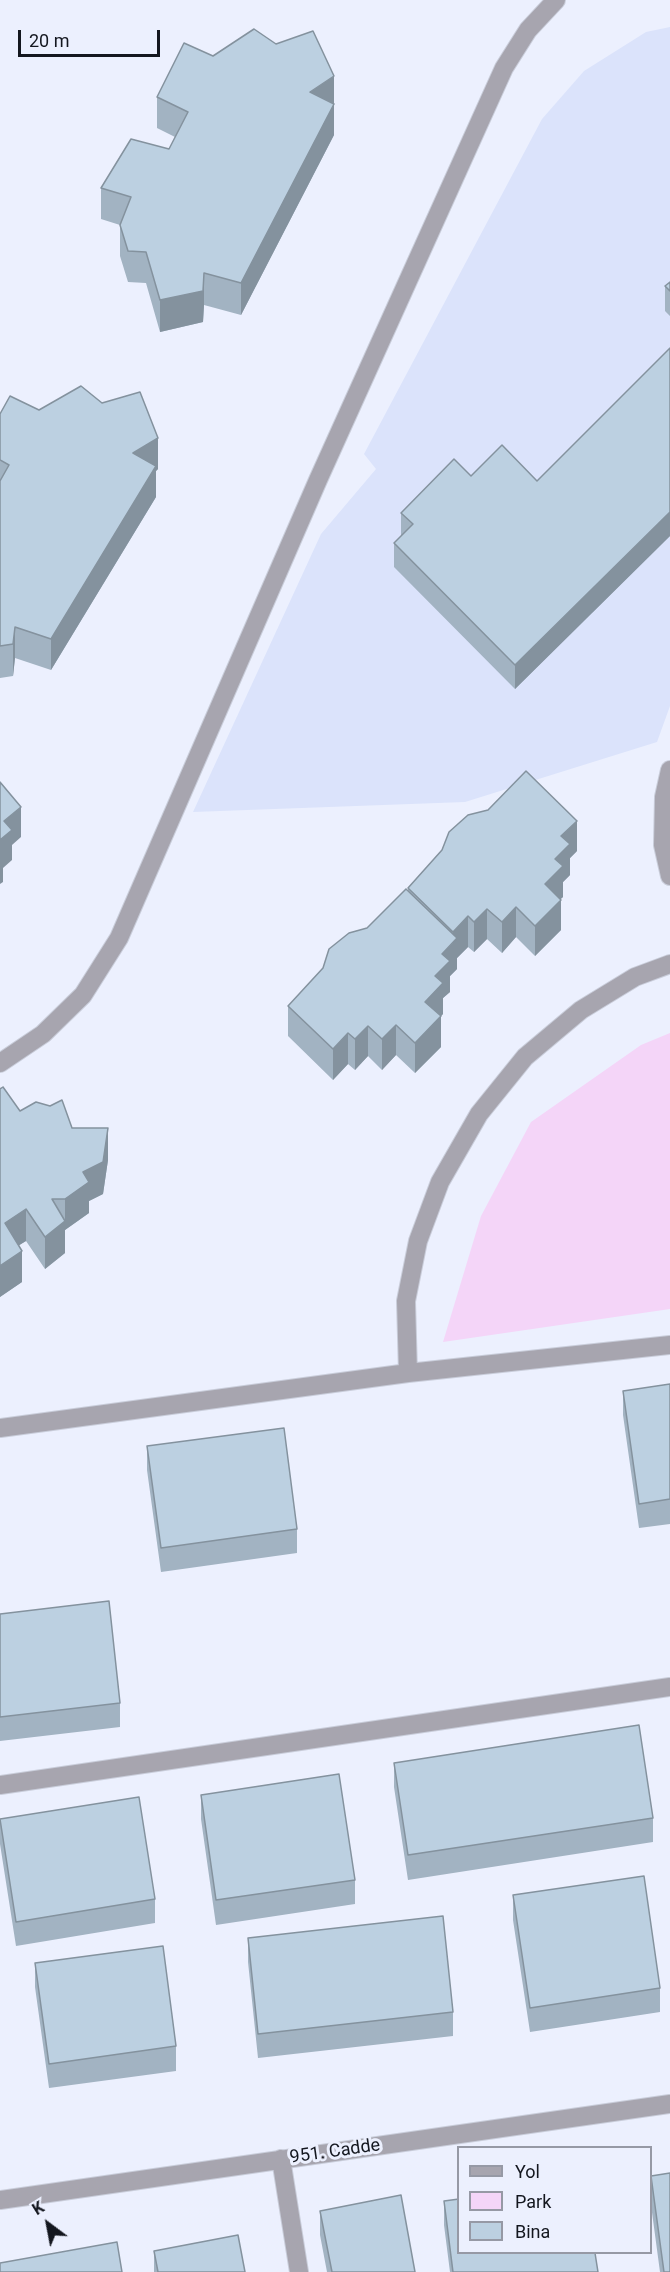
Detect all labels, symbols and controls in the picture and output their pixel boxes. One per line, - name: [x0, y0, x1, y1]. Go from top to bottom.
- scale bar: [21, 18, 164, 56]
- text: 20 m: [29, 30, 69, 51]
- street label: 951. Cadde: [288, 2135, 382, 2169]
- legend: [457, 2146, 652, 2254]
- text: Yol: [515, 2161, 540, 2182]
- text: Park: [515, 2191, 551, 2212]
- north arrow: [18, 2194, 78, 2254]
- text: K: [29, 2198, 48, 2219]
- text: Bina: [515, 2221, 550, 2242]

